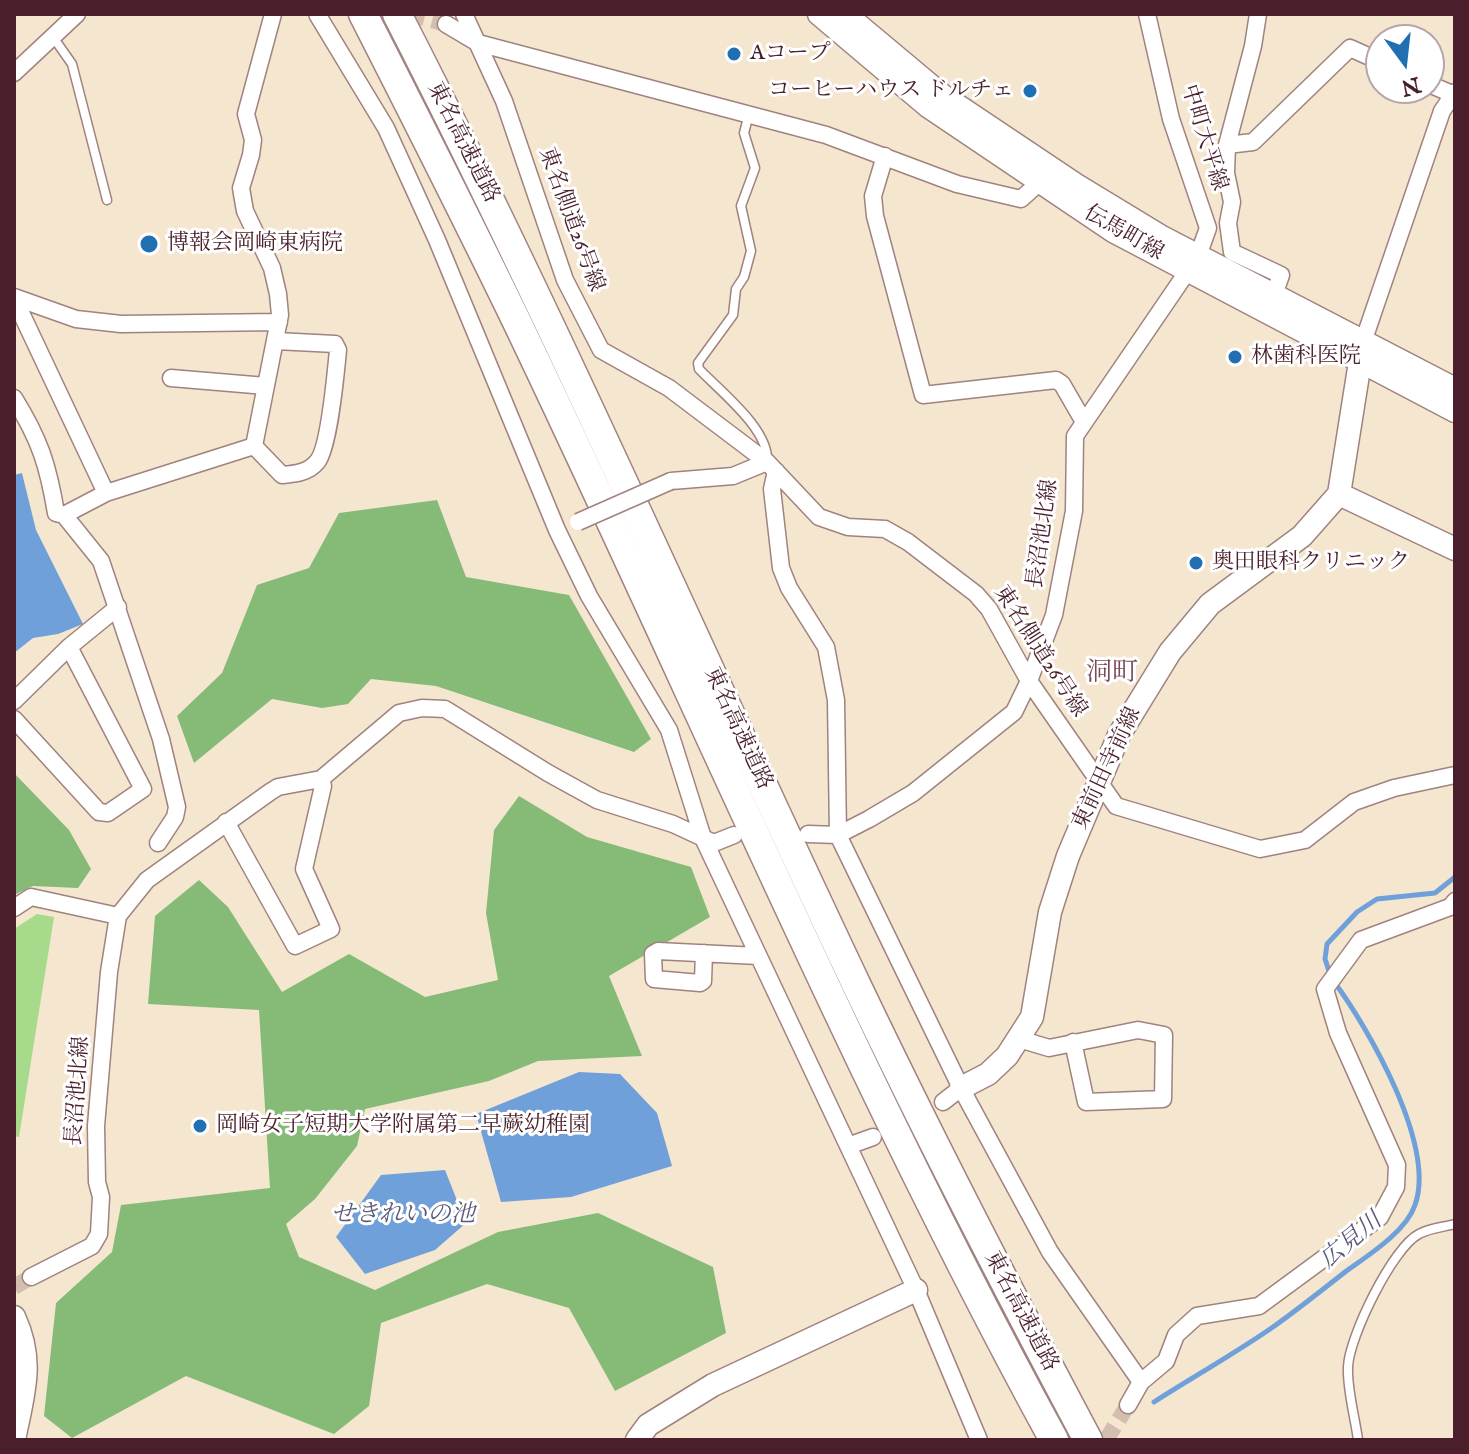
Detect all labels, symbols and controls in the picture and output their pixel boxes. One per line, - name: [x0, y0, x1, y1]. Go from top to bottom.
- north arrow: [1365, 24, 1445, 104]
- place label: Aコープ: [750, 41, 831, 67]
- marker: Aコープ: [725, 45, 743, 63]
- text: N: [1398, 69, 1424, 101]
- street label: 東名高速道路: [420, 78, 504, 208]
- place label: コーヒーハウス ドルチェ: [768, 78, 1014, 104]
- marker: コーヒーハウス ドルチェ: [1021, 82, 1039, 100]
- street label: 中町大平線: [1174, 82, 1232, 194]
- street label: 東名側道26号線: [532, 144, 608, 296]
- street label: 伝馬町線: [1078, 201, 1168, 267]
- place label: 博報会岡崎東病院: [167, 231, 343, 257]
- marker: 博報会岡崎東病院: [138, 233, 160, 255]
- place label: 林歯科医院: [1251, 344, 1361, 370]
- marker: 林歯科医院: [1226, 348, 1244, 366]
- street label: 長沼池北線: [1023, 478, 1065, 590]
- place label: 奥田眼科クリニック: [1212, 550, 1410, 576]
- marker: 奥田眼科クリニック: [1187, 554, 1205, 572]
- street label: 東名側道26号線: [987, 581, 1091, 723]
- district label: 洞町: [1086, 659, 1138, 691]
- street label: 東名高速道路: [697, 664, 777, 794]
- street label: 東前田寺前線: [1068, 704, 1148, 834]
- street label: 長沼池北線: [62, 1035, 96, 1147]
- place label: 岡崎女子短期大学附属第二早蕨幼稚園: [216, 1113, 590, 1139]
- marker: 岡崎女子短期大学附属第二早蕨幼稚園: [191, 1117, 209, 1135]
- water label: せきれいの池: [331, 1202, 475, 1230]
- water label: 広見川: [1315, 1208, 1389, 1276]
- street label: 東名高速道路: [977, 1248, 1063, 1376]

